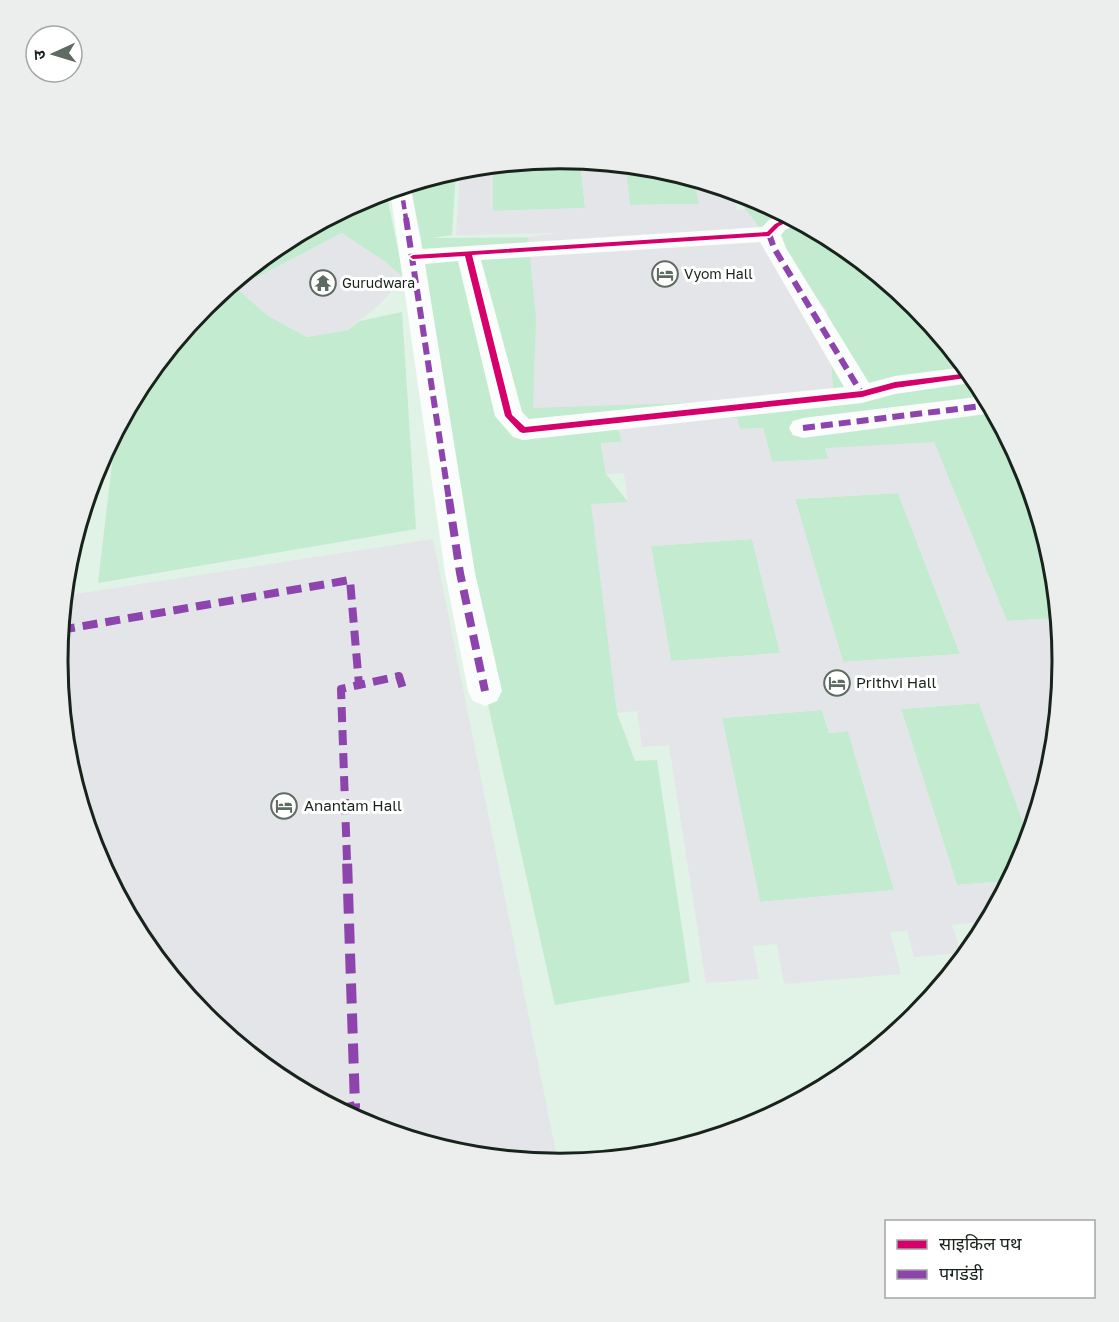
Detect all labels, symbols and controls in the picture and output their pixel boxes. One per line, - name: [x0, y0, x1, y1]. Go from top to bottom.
- north arrow: [24, 24, 84, 84]
- text: उ: [29, 49, 49, 60]
- hotel icon: Vyom Hall: [650, 259, 680, 289]
- place label: Vyom Hall: [684, 265, 753, 282]
- temple icon: Gurudwara: [308, 268, 338, 298]
- place label: Gurudwara: [342, 274, 415, 291]
- hotel icon: Prithvi Hall: [822, 668, 852, 698]
- place label: Prithvi Hall: [856, 673, 936, 691]
- hotel icon: Anantam Hall: [269, 791, 299, 821]
- place label: Anantam Hall: [304, 796, 402, 814]
- legend: [885, 1220, 1095, 1298]
- text: साइकिल पथ: [939, 1232, 1022, 1254]
- text: पगडंडी: [939, 1262, 984, 1284]

